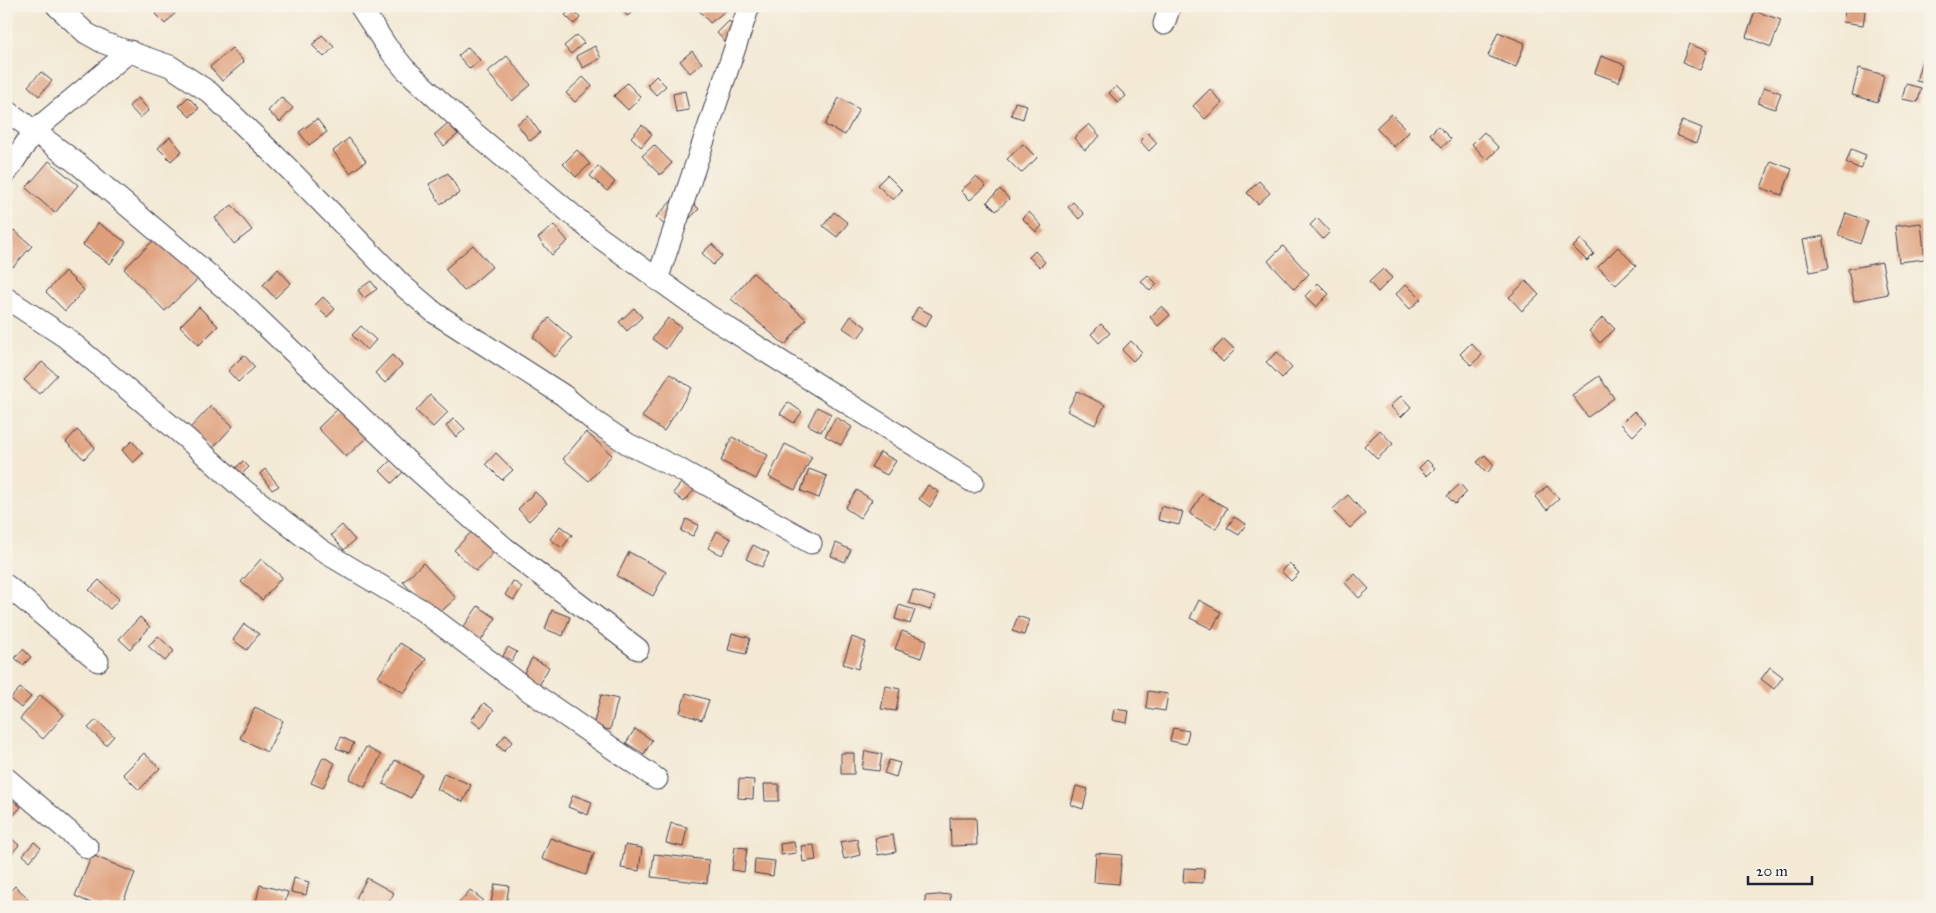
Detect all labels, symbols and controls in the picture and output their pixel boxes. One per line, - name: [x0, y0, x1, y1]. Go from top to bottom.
- scale bar: [1748, 853, 1812, 885]
- text: 20 m: [1756, 862, 1788, 880]

